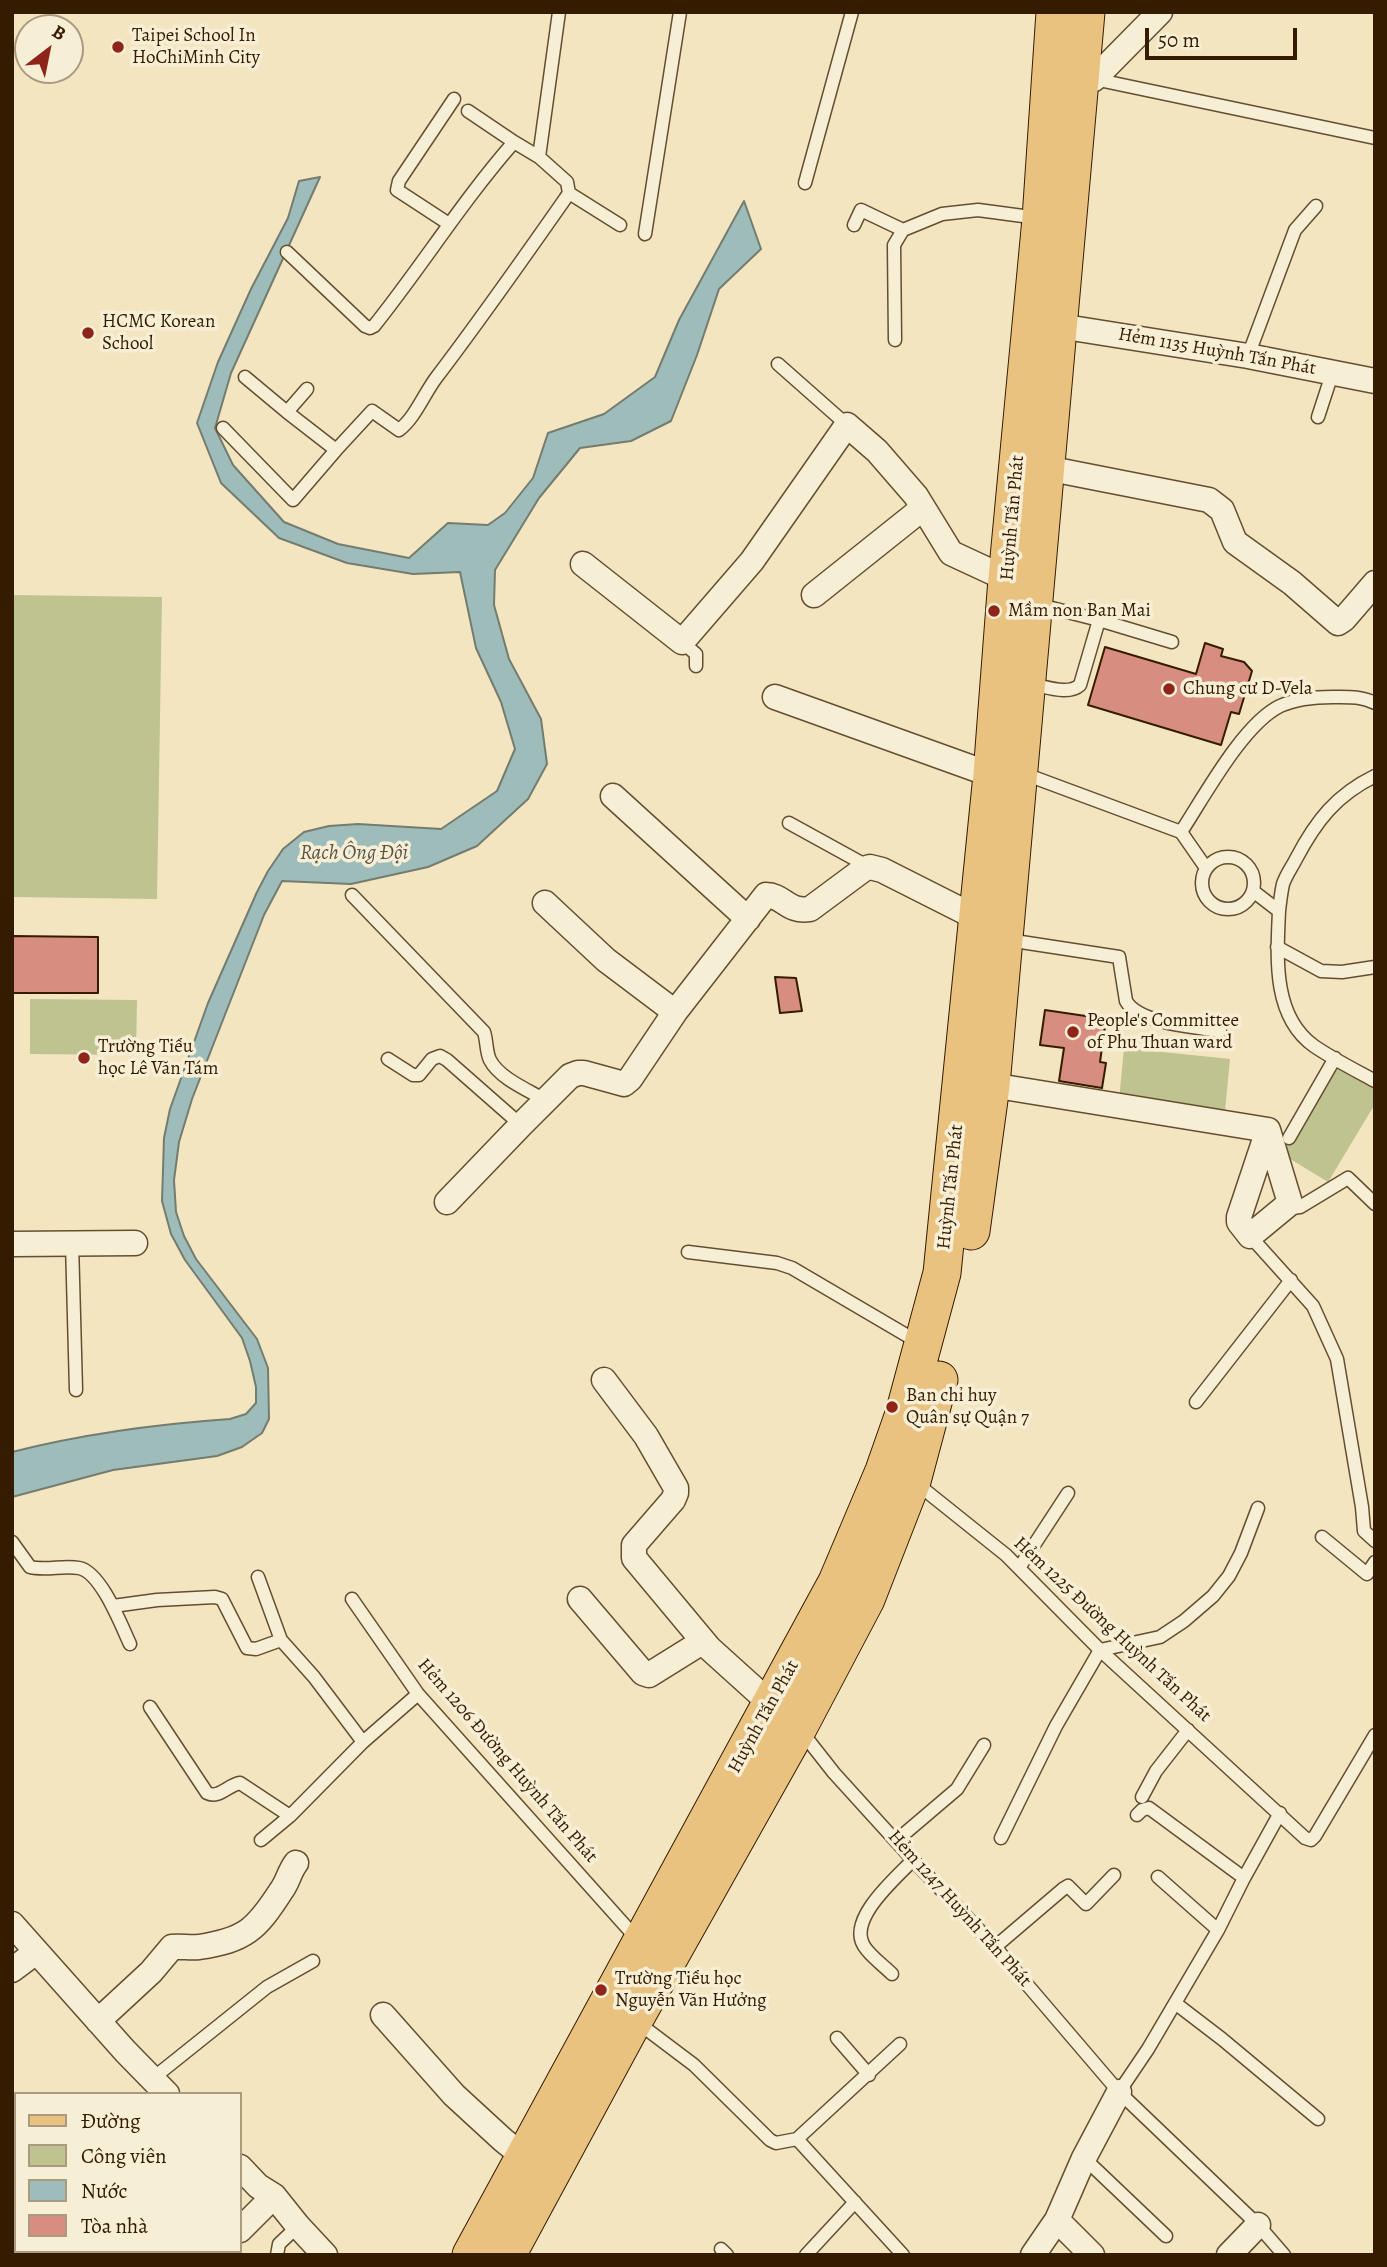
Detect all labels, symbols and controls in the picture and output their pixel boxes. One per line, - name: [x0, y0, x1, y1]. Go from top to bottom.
- north arrow: [14, 14, 84, 84]
- scale bar: [1149, 14, 1301, 58]
- text: B: [47, 19, 71, 47]
- place label: Taipei School In HoChiMinh City: [132, 25, 260, 69]
- text: 50 m: [1158, 26, 1200, 54]
- marker: Taipei School In HoChiMinh City: [110, 39, 126, 55]
- place label: HCMC Korean School: [102, 311, 215, 355]
- street label: Hẻm 1135 Huỳnh Tấn Phát: [1116, 323, 1318, 381]
- marker: HCMC Korean School: [80, 325, 96, 341]
- street label: Huỳnh Tấn Phát: [996, 454, 1030, 582]
- place label: Mầm non Ban Mai: [1008, 600, 1151, 622]
- marker: Mầm non Ban Mai: [986, 603, 1002, 619]
- place label: Chung cư D-Vela: [1183, 678, 1313, 700]
- marker: Chung cư D-Vela: [1161, 681, 1177, 697]
- water label: Rạch Ông Đội: [300, 841, 408, 867]
- place label: People's Committee of Phu Thuan ward: [1087, 1010, 1239, 1054]
- marker: People's Committee of Phu Thuan ward: [1065, 1024, 1081, 1040]
- place label: Trường Tiểu học Lê Văn Tám: [98, 1036, 219, 1080]
- marker: Trường Tiểu học Lê Văn Tám: [76, 1050, 92, 1066]
- street label: Huỳnh Tấn Phát: [933, 1123, 969, 1251]
- place label: Ban chỉ huy Quân sự Quận 7: [906, 1385, 1029, 1429]
- marker: Ban chỉ huy Quân sự Quận 7: [884, 1399, 900, 1415]
- street label: Hẻm 1225 Đường Huỳnh Tấn Phát: [1009, 1532, 1215, 1728]
- street label: Hẻm 1206 Đường Huỳnh Tấn Phát: [412, 1654, 602, 1868]
- street label: Huỳnh Tấn Phát: [724, 1657, 804, 1777]
- street label: Hẻm 1247 Huỳnh Tấn Phát: [882, 1826, 1036, 1992]
- place label: Trường Tiểu học Nguyễn Văn Hưởng: [615, 1968, 767, 2012]
- marker: Trường Tiểu học Nguyễn Văn Hưởng: [593, 1982, 609, 1998]
- legend: [14, 2092, 242, 2253]
- text: Đường: [81, 2107, 140, 2135]
- text: Công viên: [81, 2142, 167, 2170]
- text: Nước: [81, 2177, 127, 2205]
- text: Tòa nhà: [81, 2212, 148, 2240]

